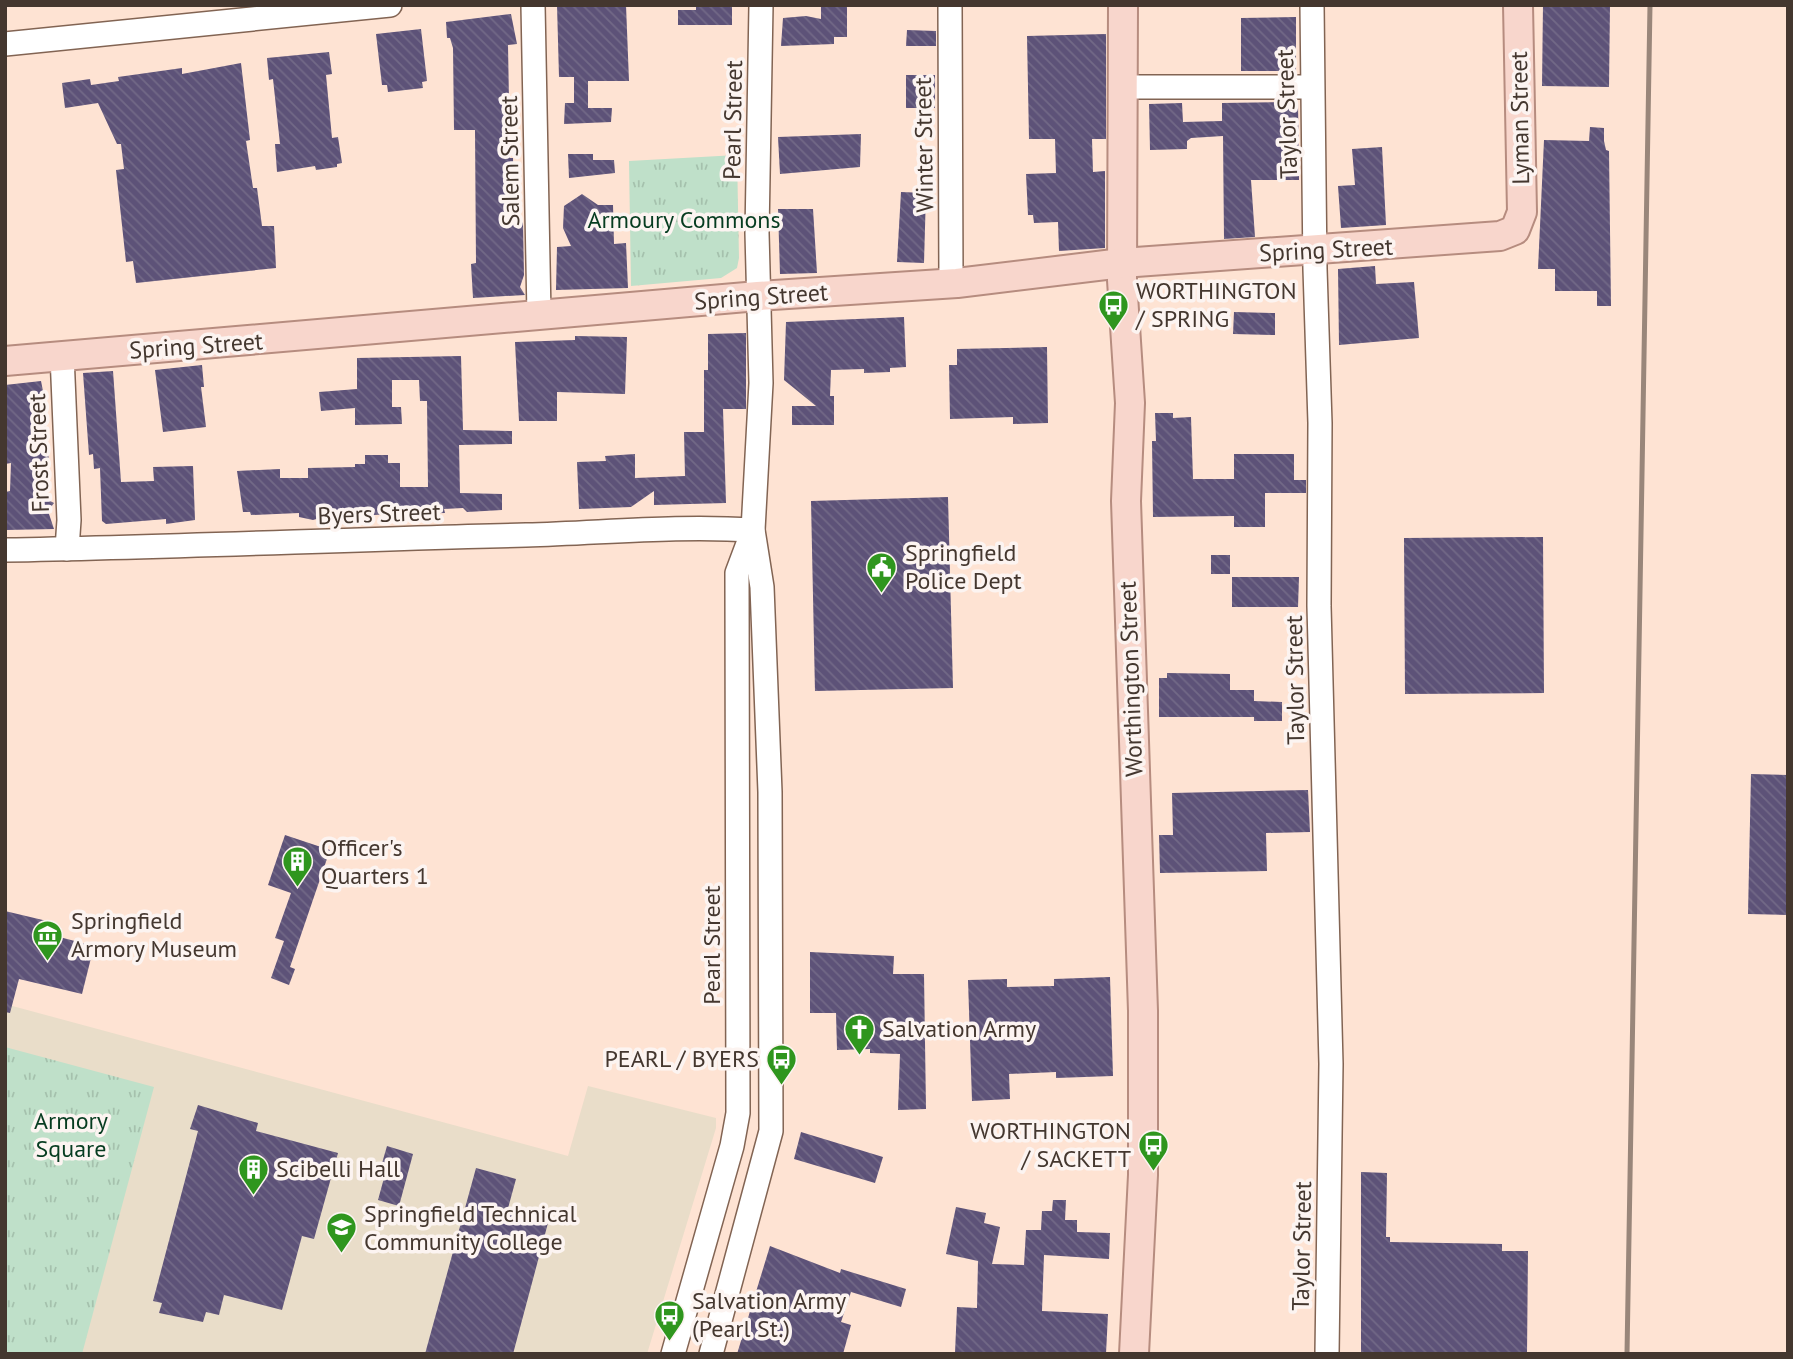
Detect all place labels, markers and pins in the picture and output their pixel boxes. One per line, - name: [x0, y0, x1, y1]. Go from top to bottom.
- place label: WORTHINGTON / SPRING: [1135, 275, 1297, 334]
- bus stop icon: WORTHINGTON / SPRING: [1096, 288, 1130, 332]
- place label: Springfield Police Dept: [905, 537, 1022, 596]
- public building icon: Springfield Police Dept: [865, 550, 899, 594]
- place label: Officer's Quarters 1: [321, 832, 429, 891]
- building icon: Officer's Quarters 1: [281, 845, 315, 889]
- place label: Springfield Armory Museum: [71, 905, 237, 964]
- museum icon: Springfield Armory Museum: [31, 918, 65, 962]
- church icon: Salvation Army: [842, 1012, 876, 1056]
- place label: Salvation Army: [882, 1013, 1036, 1044]
- bus stop icon: PEARL / BYERS: [765, 1042, 799, 1086]
- place label: PEARL / BYERS: [604, 1043, 759, 1074]
- place label: WORTHINGTON / SACKETT: [970, 1115, 1131, 1174]
- bus stop icon: WORTHINGTON / SACKETT: [1137, 1128, 1171, 1172]
- building icon: Scibelli Hall: [236, 1152, 270, 1196]
- place label: Scibelli Hall: [276, 1153, 400, 1184]
- place label: Springfield Technical Community College: [364, 1198, 577, 1257]
- school or university icon: Springfield Technical Community College: [324, 1211, 358, 1255]
- place label: Salvation Army (Pearl St.): [692, 1285, 846, 1344]
- bus stop icon: Salvation Army (Pearl St.): [652, 1298, 686, 1342]

